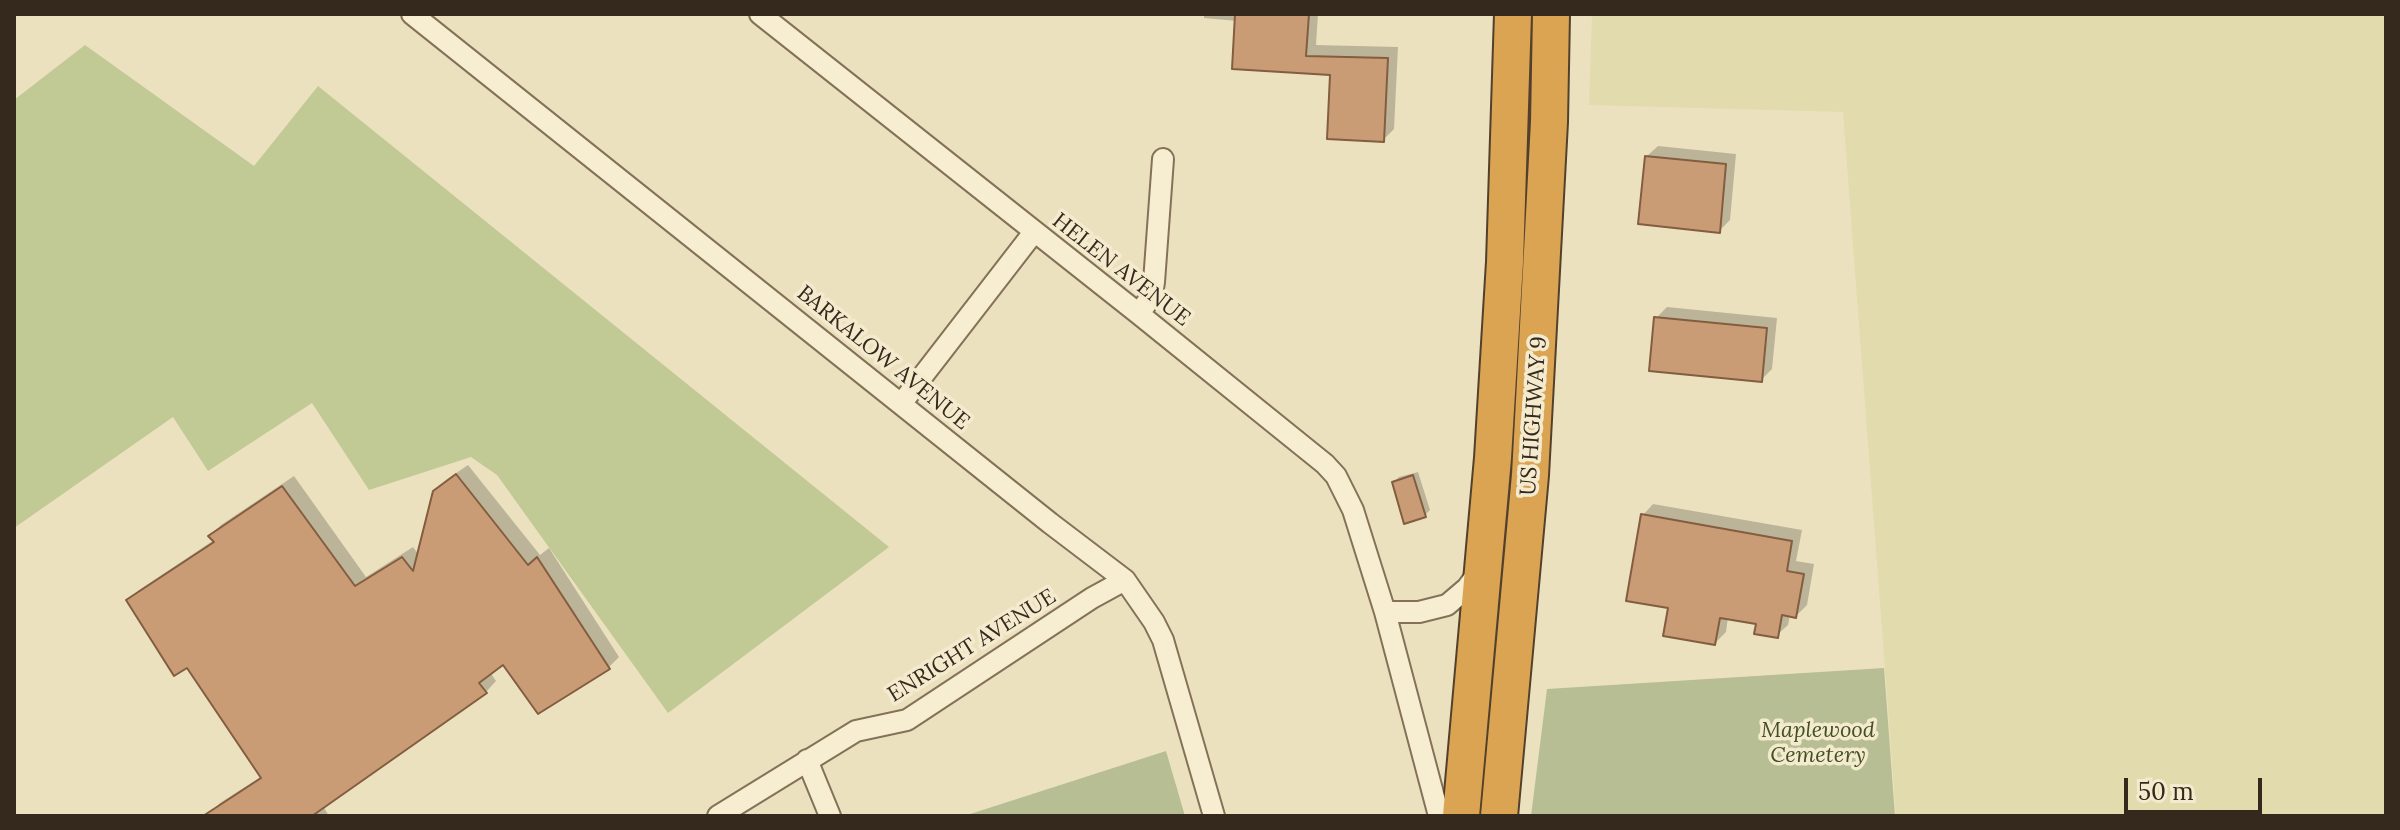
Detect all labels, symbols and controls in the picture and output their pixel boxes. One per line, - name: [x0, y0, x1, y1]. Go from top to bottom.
- street label: HELEN AVENUE: [1047, 208, 1195, 332]
- street label: BARKALOW AVENUE: [791, 280, 975, 436]
- street label: US HIGHWAY 9: [1515, 336, 1553, 496]
- street label: ENRIGHT AVENUE: [883, 584, 1061, 708]
- park label: Maplewood Cemetery: [1761, 718, 1875, 770]
- scale bar: [2128, 762, 2266, 812]
- text: 50 m: [2138, 776, 2194, 807]

